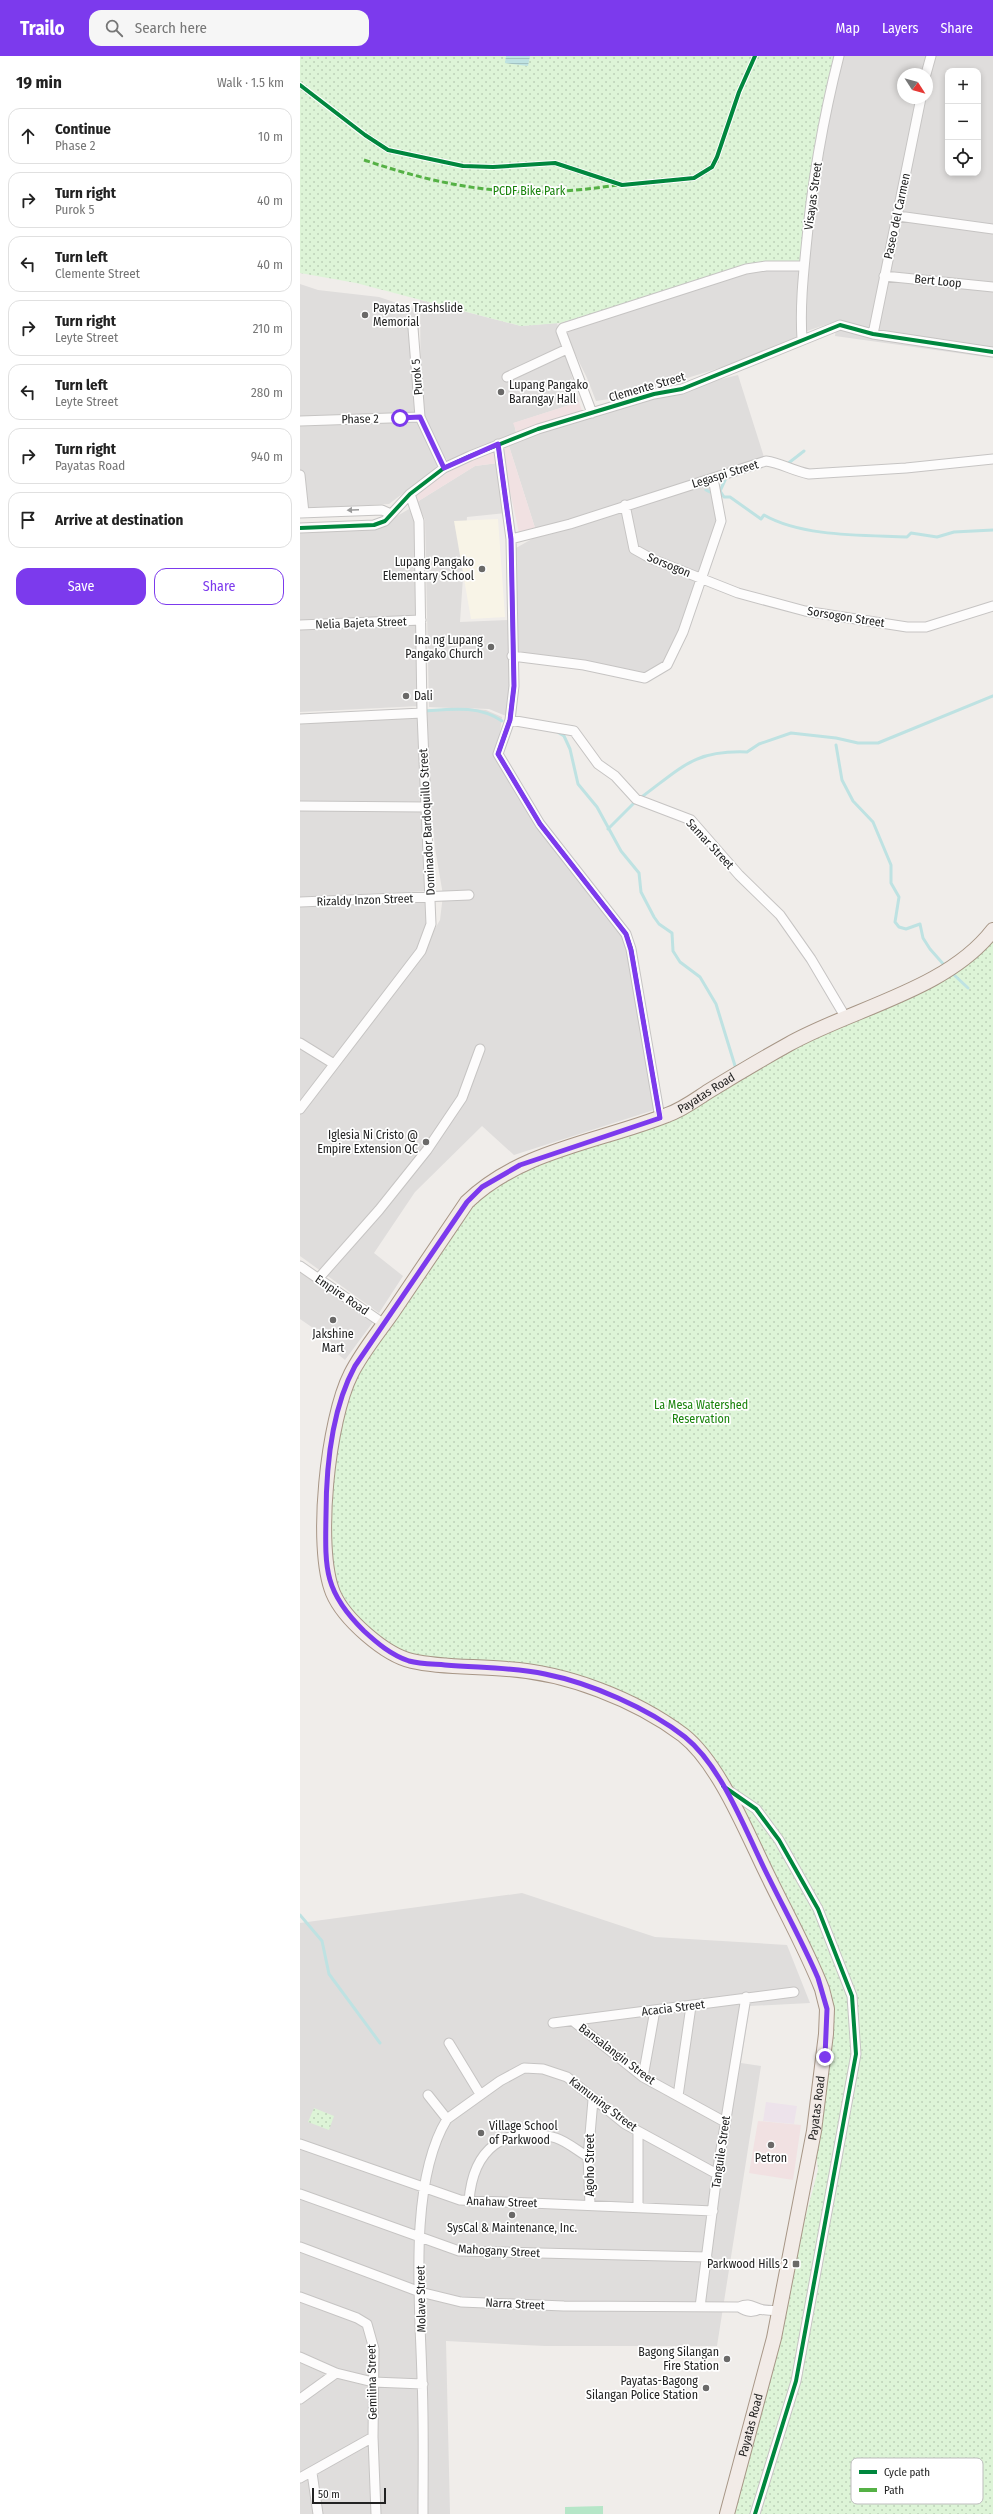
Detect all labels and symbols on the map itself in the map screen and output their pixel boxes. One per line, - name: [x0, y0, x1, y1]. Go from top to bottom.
- north arrow: [897, 68, 933, 104]
- street label: Visayas Street: [801, 161, 825, 231]
- street label: Paseo del Carmen: [881, 172, 913, 260]
- park label: PCDF Bike Park: [493, 184, 566, 198]
- street label: Bert Loop: [914, 272, 962, 290]
- place label: Payatas Trashslide Memorial: [373, 301, 463, 329]
- marker: Payatas Trashslide Memorial: [360, 310, 370, 320]
- street label: Purok 5: [408, 358, 426, 396]
- street label: Clemente Street: [607, 369, 687, 405]
- place label: Lupang Pangako Barangay Hall: [509, 378, 588, 406]
- marker: Lupang Pangako Barangay Hall: [496, 387, 506, 397]
- route start: [391, 409, 409, 427]
- street label: Phase 2: [341, 412, 379, 426]
- street label: Legaspi Street: [690, 457, 760, 491]
- one-way arrow: [346, 507, 359, 513]
- street label: Sorsogon: [645, 550, 693, 580]
- place label: Lupang Pangako Elementary School: [383, 555, 474, 583]
- marker: Lupang Pangako Elementary School: [477, 564, 487, 574]
- street label: Sorsogon Street: [806, 604, 886, 630]
- street label: Nelia Bajeta Street: [315, 614, 407, 632]
- place label: Ina ng Lupang Pangako Church: [405, 633, 483, 661]
- marker: Ina ng Lupang Pangako Church: [486, 642, 496, 652]
- place label: Dali: [414, 689, 433, 703]
- marker: Dali: [401, 691, 411, 701]
- street label: Dominador Bardoquillo Street: [416, 748, 438, 896]
- street label: Samar Street: [683, 816, 737, 872]
- street label: Rizaldy Inzon Street: [316, 891, 414, 909]
- street label: Payatas Road: [675, 1070, 737, 1116]
- place label: Iglesia Ni Cristo @ Empire Extension QC: [317, 1128, 418, 1156]
- marker: Iglesia Ni Cristo @ Empire Extension QC: [421, 1137, 431, 1147]
- street label: Empire Road: [313, 1272, 371, 1318]
- marker: Jakshine Mart: [328, 1315, 338, 1325]
- place label: Jakshine Mart: [312, 1327, 354, 1355]
- park label: La Mesa Watershed Reservation: [654, 1398, 748, 1426]
- street label: Acacia Street: [641, 1997, 705, 2019]
- street label: Bansalangin Street: [576, 2021, 658, 2087]
- route end: [816, 2048, 834, 2066]
- street label: Kamuning Street: [566, 2074, 640, 2134]
- street label: Payatas Road: [805, 2075, 828, 2142]
- street label: Tanguile Street: [709, 2115, 733, 2189]
- place label: Village School of Parkwood: [489, 2119, 558, 2147]
- marker: Village School of Parkwood: [476, 2128, 486, 2138]
- street label: Agoho Street: [583, 2133, 597, 2197]
- marker: Petron: [766, 2140, 776, 2150]
- place label: Petron: [755, 2151, 787, 2165]
- street label: Anahaw Street: [466, 2194, 538, 2210]
- marker: SysCal & Maintenance, Inc.: [507, 2210, 517, 2220]
- place label: SysCal & Maintenance, Inc.: [447, 2221, 577, 2235]
- street label: Mahogany Street: [458, 2242, 541, 2260]
- place label: Parkwood Hills 2: [707, 2257, 788, 2271]
- marker: Parkwood Hills 2: [791, 2259, 801, 2269]
- street label: Molave Street: [413, 2265, 429, 2333]
- street label: Narra Street: [485, 2295, 545, 2313]
- street label: Gemilina Street: [364, 2344, 380, 2420]
- place label: Bagong Silangan Fire Station: [638, 2345, 719, 2373]
- marker: Bagong Silangan Fire Station: [722, 2354, 732, 2364]
- place label: Payatas-Bagong Silangan Police Station: [586, 2374, 698, 2402]
- marker: Payatas-Bagong Silangan Police Station: [701, 2383, 711, 2393]
- street label: Payatas Road: [736, 2392, 766, 2458]
- legend: [851, 2458, 983, 2504]
- text: Cycle path: [884, 2466, 930, 2479]
- text: Path: [884, 2484, 904, 2497]
- scale bar: [312, 2486, 386, 2505]

